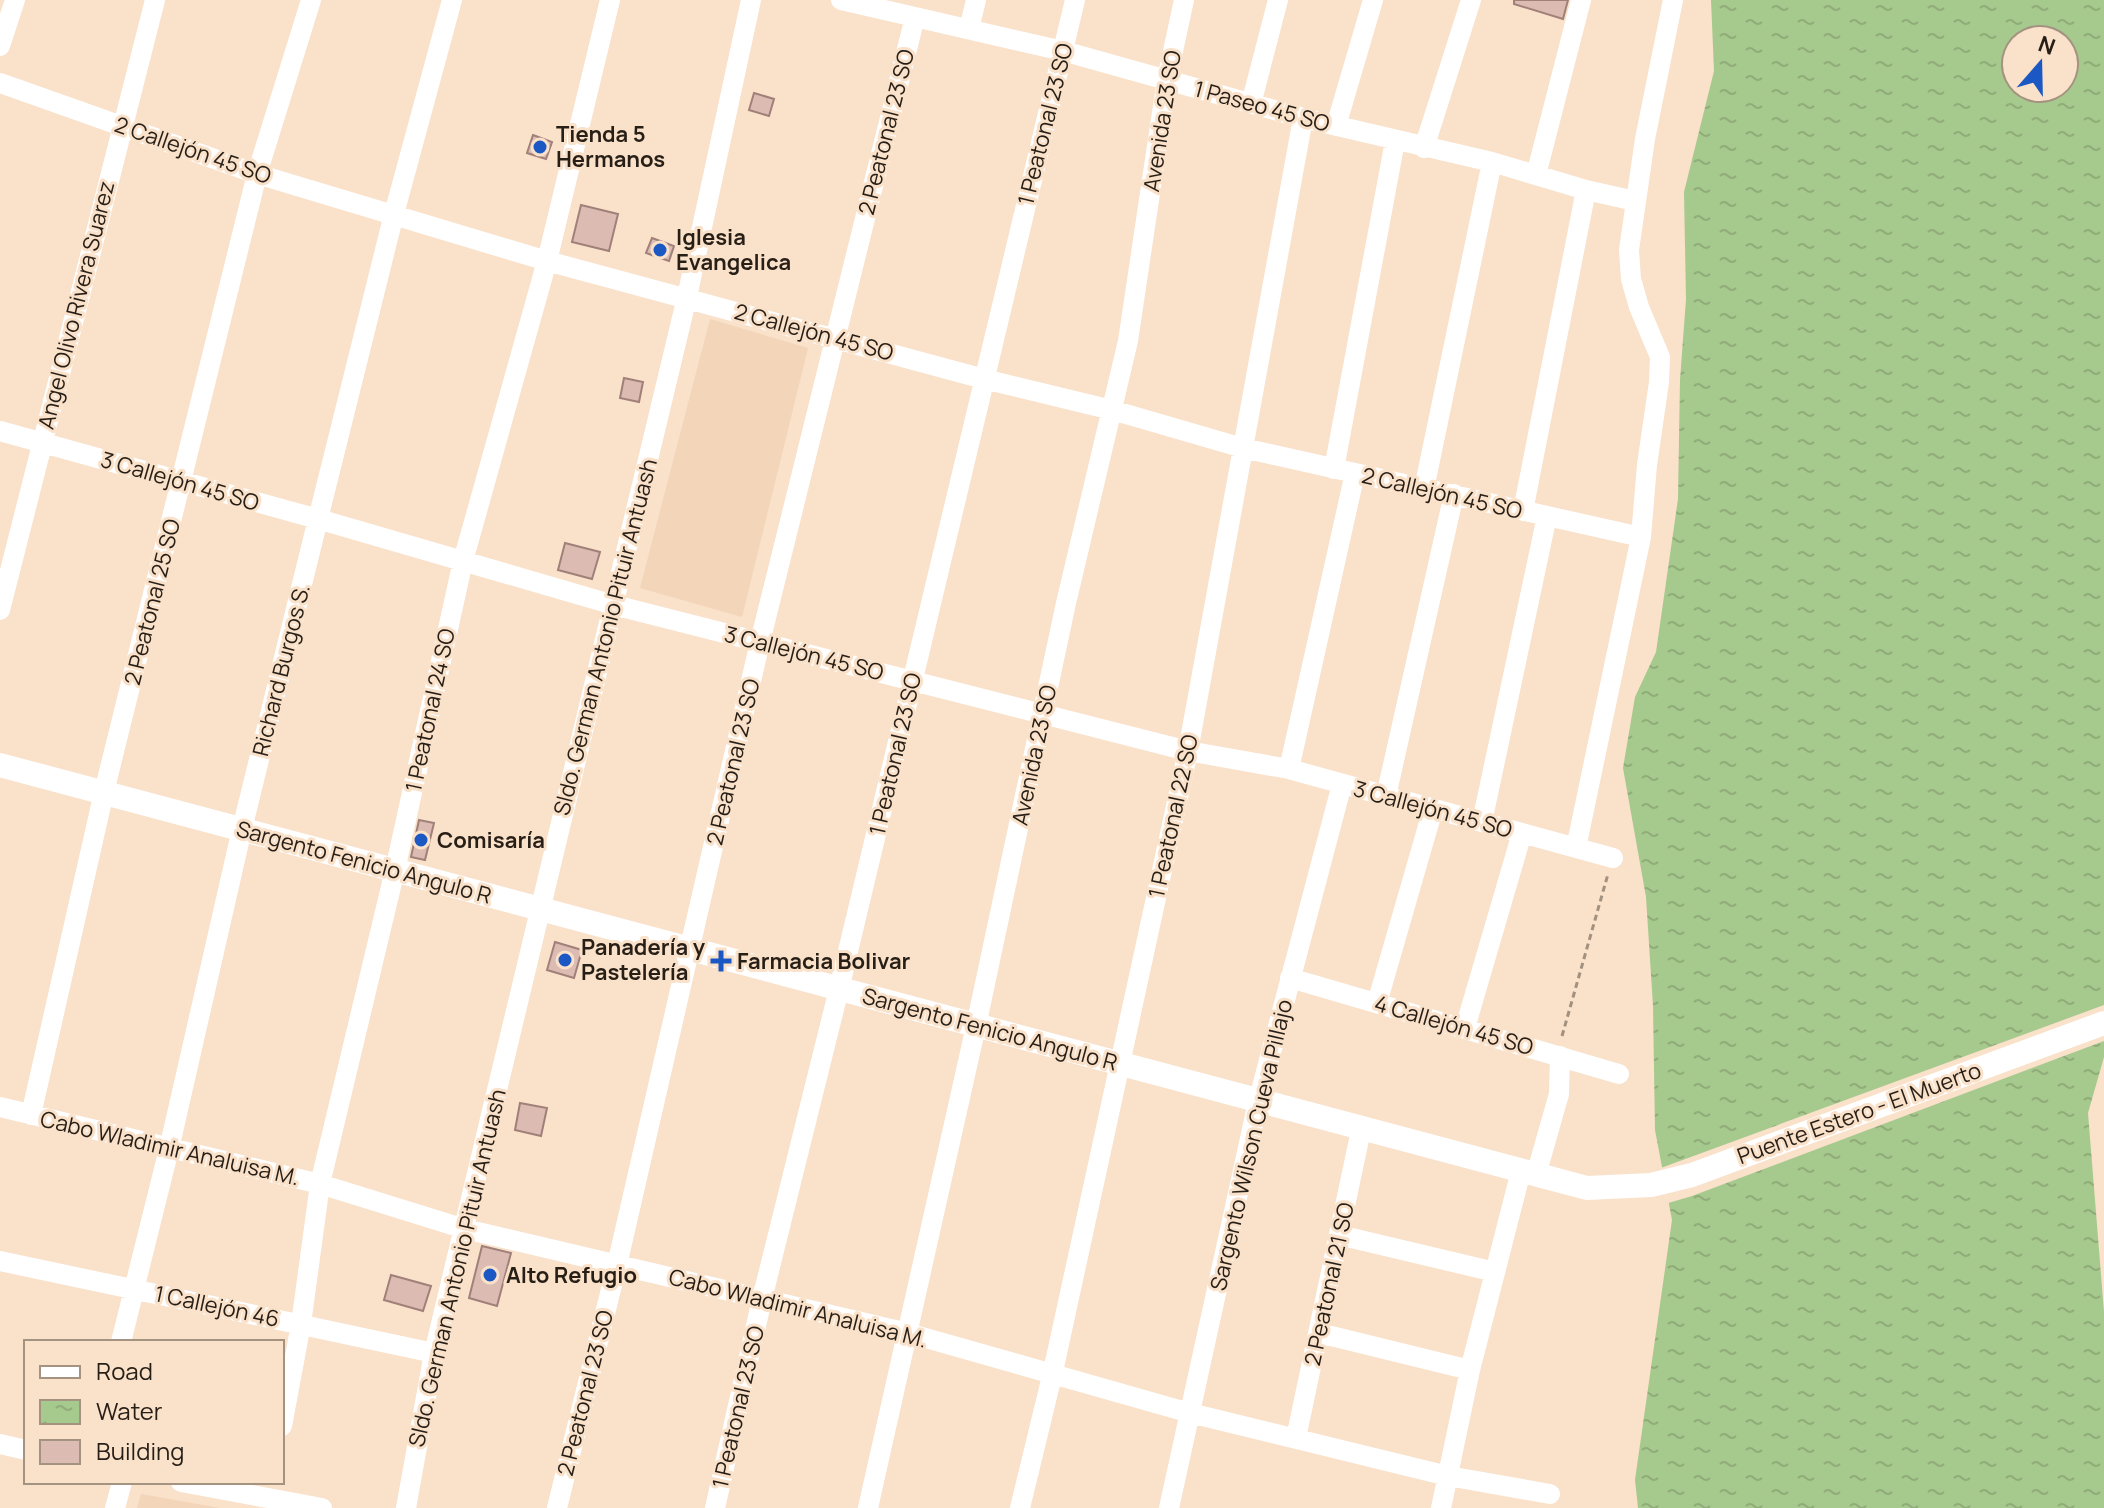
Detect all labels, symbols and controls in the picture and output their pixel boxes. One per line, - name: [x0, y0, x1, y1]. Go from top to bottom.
- north arrow: [2000, 24, 2080, 104]
- text: N: [2034, 28, 2059, 62]
- street label: 1 Peatonal 23 SO: [1010, 40, 1080, 208]
- street label: 2 Peatonal 23 SO: [851, 46, 921, 218]
- street label: Avenida 23 SO: [1136, 48, 1188, 194]
- street label: 1 Paseo 45 SO: [1191, 73, 1333, 139]
- street label: 2 Callejón 45 SO: [111, 109, 275, 191]
- place label: Tienda 5 Hermanos: [556, 119, 665, 174]
- marker: Tienda 5 Hermanos: [531, 138, 549, 156]
- street label: Angel Olivo Rivera Suarez: [31, 178, 121, 432]
- place label: Iglesia Evangelica: [676, 222, 791, 277]
- marker: Iglesia Evangelica: [651, 241, 669, 259]
- street label: 2 Callejón 45 SO: [731, 296, 897, 368]
- street label: 3 Callejón 45 SO: [97, 444, 263, 518]
- street label: Sldo. German Antonio Pituir Antuash: [546, 456, 664, 818]
- street label: 2 Callejón 45 SO: [1359, 460, 1525, 526]
- street label: 2 Peatonal 25 SO: [117, 516, 187, 688]
- street label: Richard Burgos S.: [245, 581, 317, 759]
- street label: 3 Callejón 45 SO: [721, 619, 887, 687]
- street label: 1 Peatonal 24 SO: [398, 626, 462, 794]
- street label: 1 Peatonal 23 SO: [862, 670, 928, 838]
- street label: 2 Peatonal 23 SO: [699, 676, 767, 848]
- street label: Avenida 23 SO: [1004, 682, 1064, 828]
- street label: 1 Peatonal 22 SO: [1141, 732, 1205, 900]
- street label: 3 Callejón 45 SO: [1350, 773, 1516, 845]
- street label: Sargento Fenicio Angulo R: [233, 813, 495, 911]
- place label: Comisaría: [437, 825, 545, 855]
- marker: Comisaría: [412, 831, 430, 849]
- place label: Panadería y Pastelería: [581, 932, 706, 987]
- place label: Farmacia Bolivar: [737, 946, 911, 976]
- marker: Panadería y Pastelería: [556, 951, 574, 969]
- marker: Farmacia Bolivar: [712, 952, 730, 970]
- street label: Sargento Fenicio Angulo R: [859, 980, 1121, 1078]
- street label: 4 Callejón 45 SO: [1371, 988, 1537, 1062]
- street label: Sargento Wilson Cueva Pillajo: [1203, 996, 1299, 1294]
- street label: Puente Estero - El Muerto: [1733, 1055, 1985, 1171]
- street label: Sldo. German Antonio Pituir Antuash: [401, 1086, 513, 1450]
- street label: Cabo Wladimir Analuisa M.: [38, 1104, 302, 1192]
- street label: 2 Peatonal 21 SO: [1297, 1200, 1361, 1368]
- place label: Alto Refugio: [506, 1260, 637, 1290]
- street label: Cabo Wladimir Analuisa M.: [666, 1261, 930, 1355]
- marker: Alto Refugio: [481, 1266, 499, 1284]
- street label: 1 Callejón 46: [152, 1278, 282, 1334]
- street label: 2 Peatonal 23 SO: [550, 1307, 620, 1479]
- street label: 1 Peatonal 23 SO: [705, 1323, 771, 1491]
- legend: [24, 1340, 284, 1484]
- text: Road: [96, 1354, 153, 1387]
- text: Water: [96, 1394, 163, 1427]
- text: Building: [96, 1434, 184, 1467]

